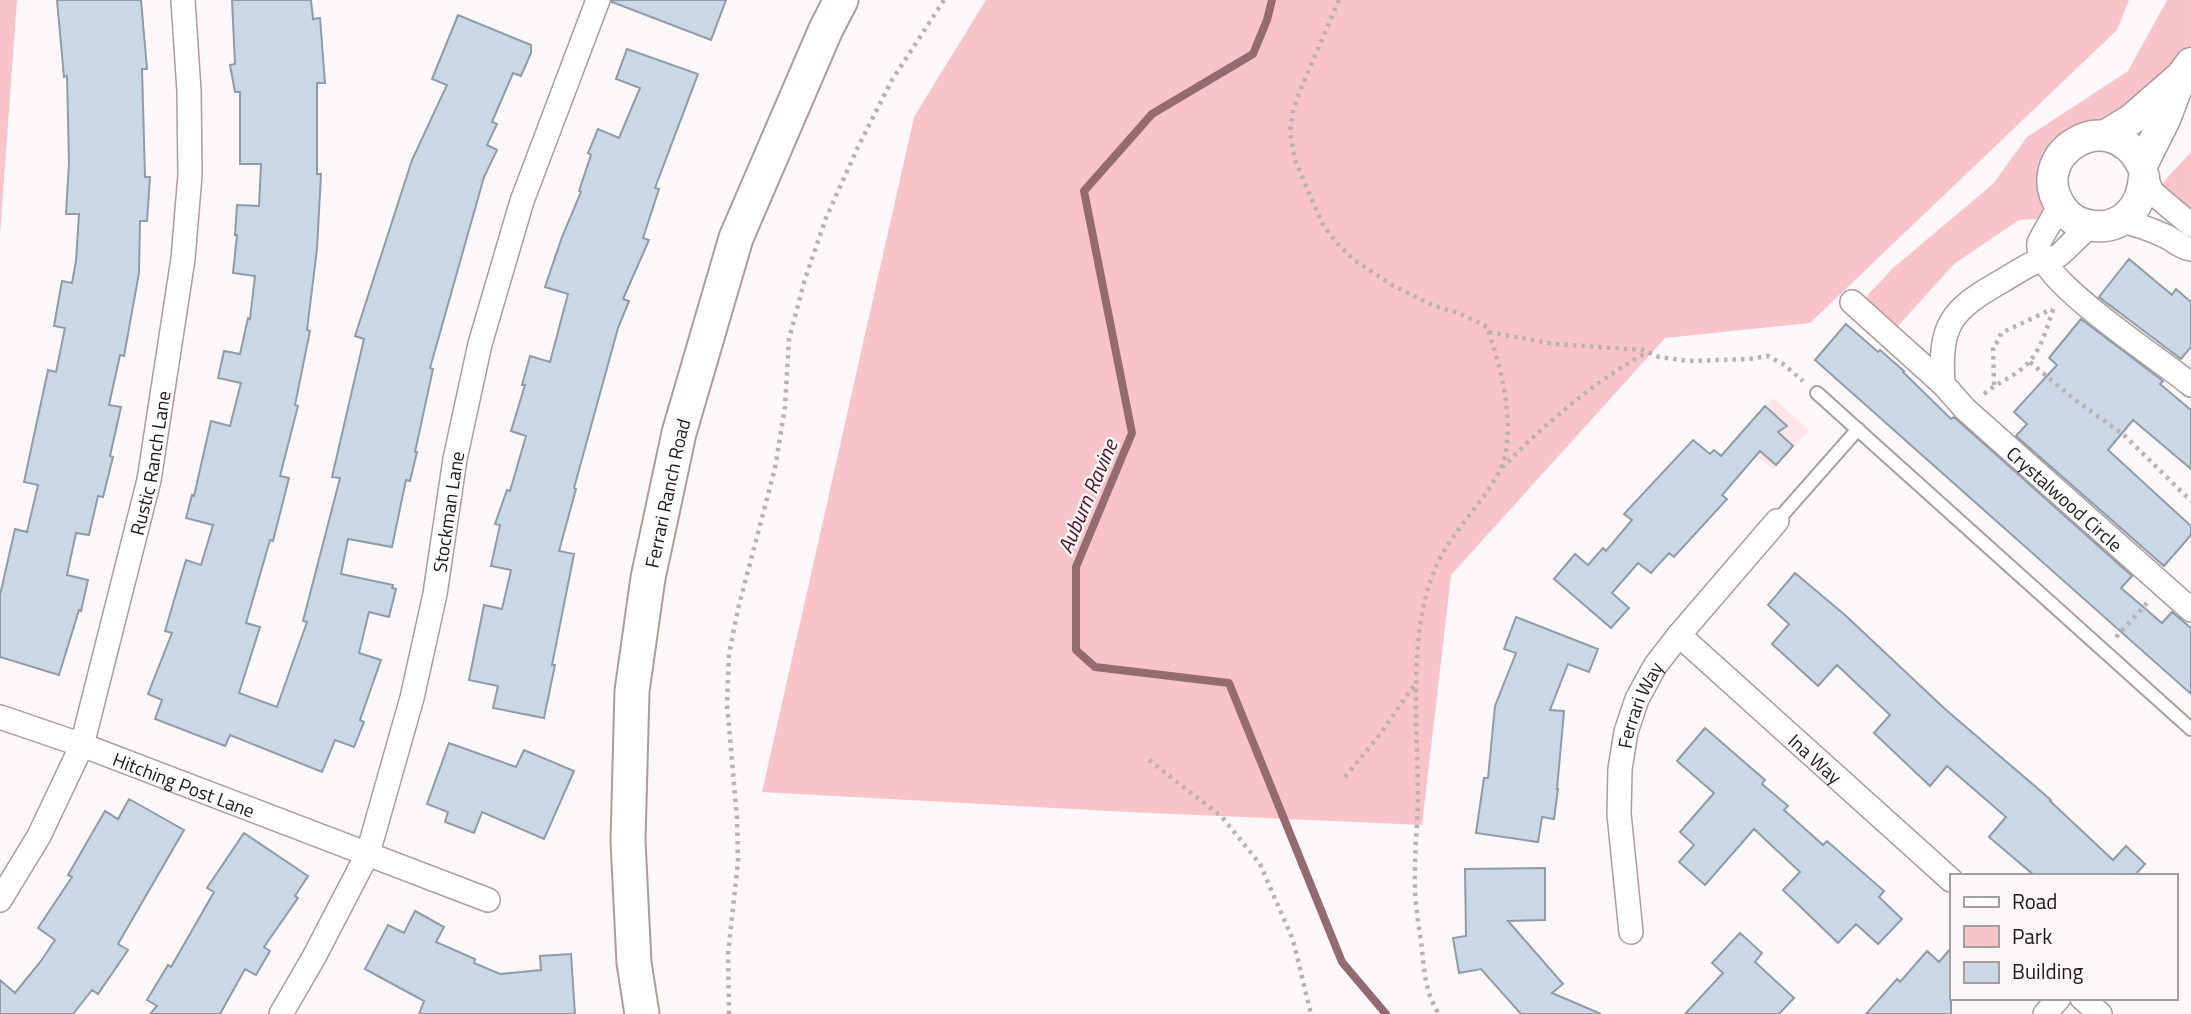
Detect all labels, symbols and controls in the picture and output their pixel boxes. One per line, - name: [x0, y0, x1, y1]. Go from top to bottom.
- street label: Rustic Ranch Lane: [121, 389, 177, 538]
- street label: Ferrari Ranch Road: [636, 415, 697, 570]
- water label: Auburn Ravine: [1049, 433, 1126, 558]
- street label: Crystalwood Circle: [2001, 438, 2130, 558]
- street label: Stockman Lane: [424, 448, 471, 574]
- street label: Ferrari Way: [1609, 656, 1669, 750]
- street label: Ina Way: [1782, 726, 1849, 790]
- street label: Hitching Post Lane: [109, 744, 259, 824]
- legend: [1950, 874, 2177, 1000]
- text: Road: [2012, 885, 2057, 917]
- text: Park: [2012, 920, 2052, 952]
- text: Building: [2012, 955, 2084, 987]

